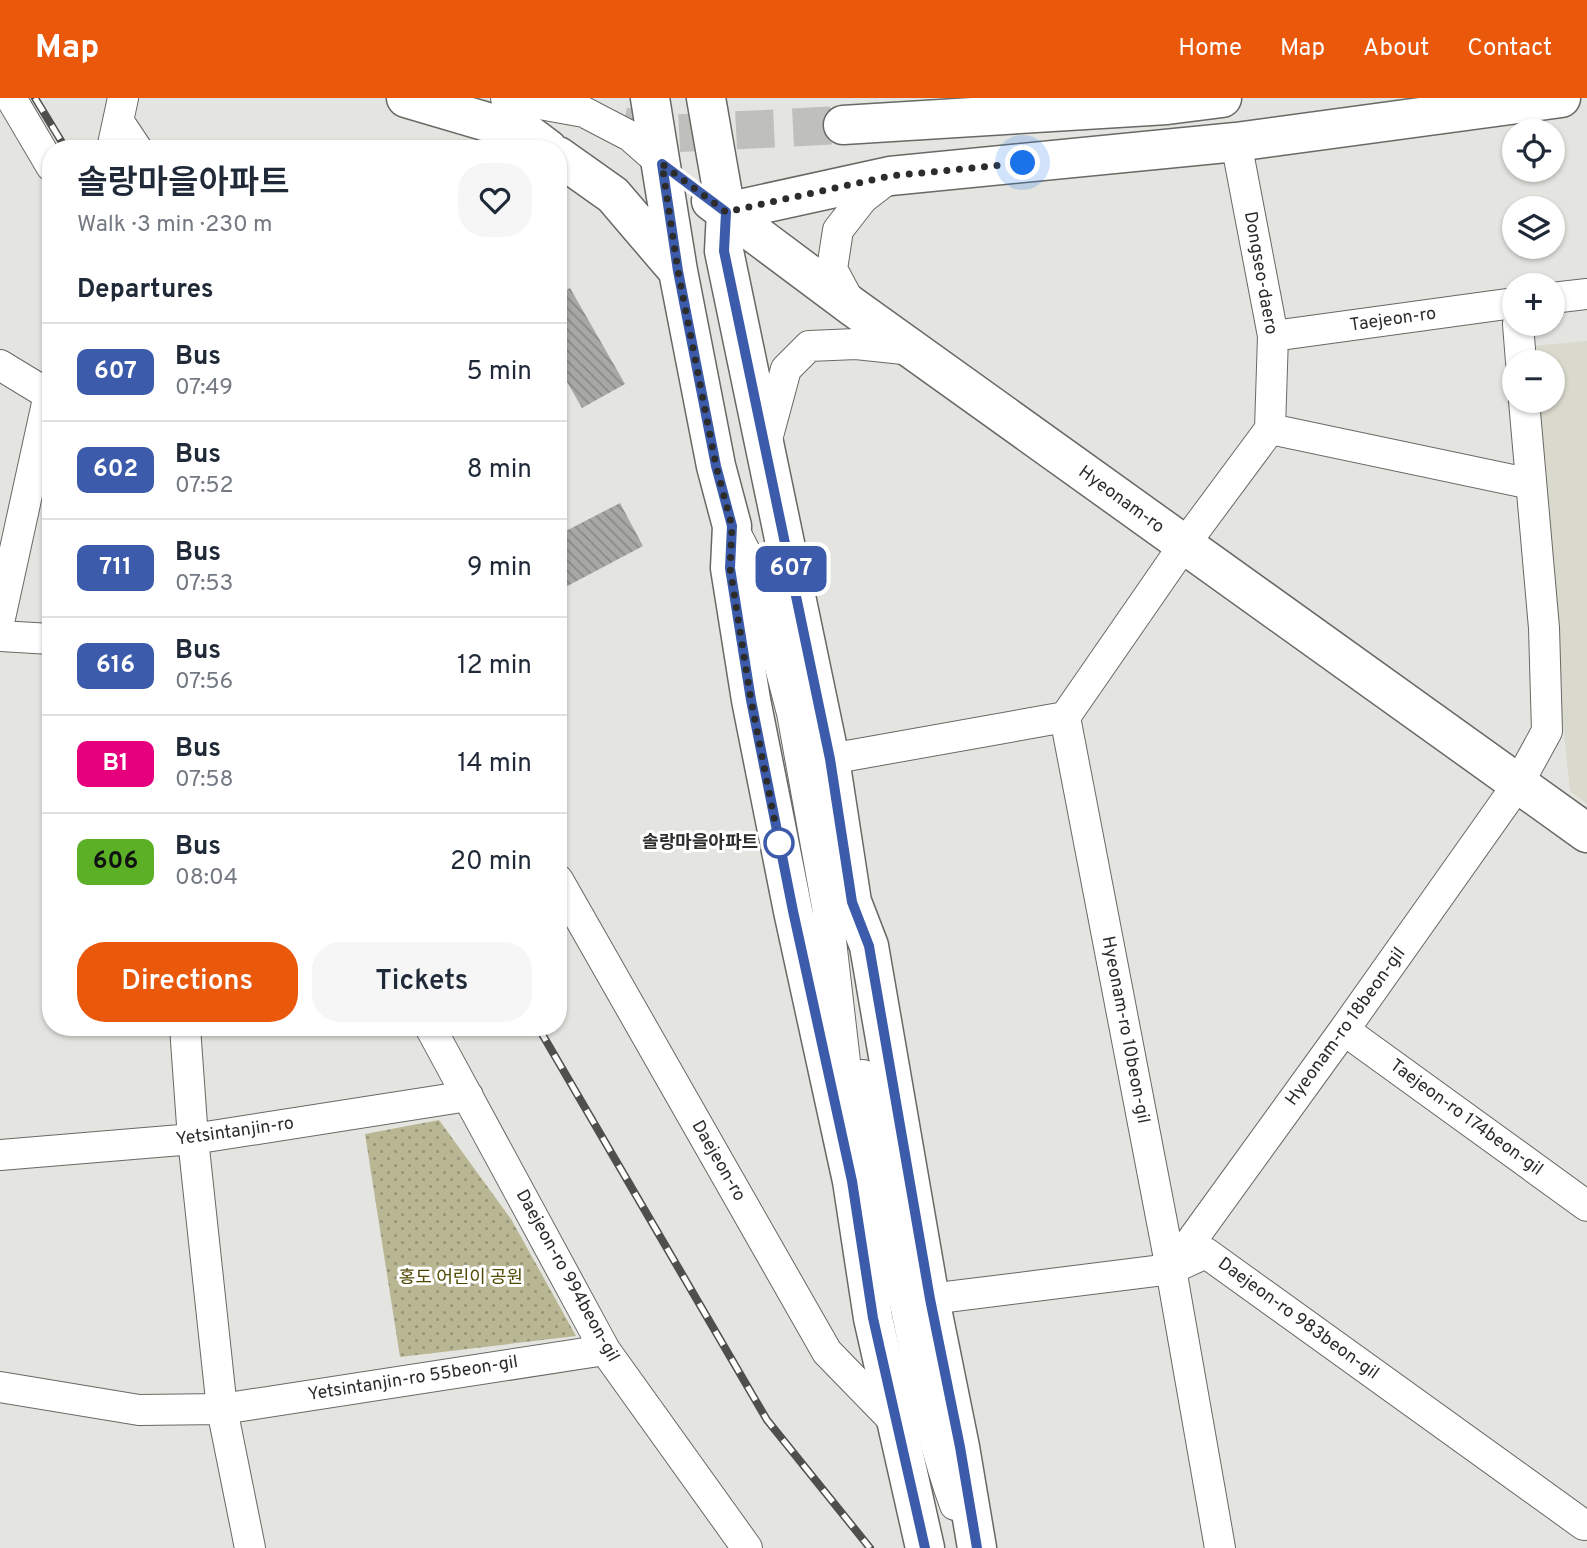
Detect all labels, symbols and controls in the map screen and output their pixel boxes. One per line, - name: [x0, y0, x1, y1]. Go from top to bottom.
- text: Map: [35, 28, 99, 70]
- text: Home: [1178, 34, 1242, 64]
- text: Map: [1280, 34, 1325, 64]
- text: About: [1363, 34, 1429, 64]
- text: Contact: [1467, 34, 1552, 64]
- map controls: [1502, 119, 1565, 413]
- button: locate: [1502, 119, 1565, 182]
- your location: [1005, 145, 1040, 180]
- button: heart: [458, 163, 532, 237]
- text: 솔랑마을아파트: [77, 164, 290, 206]
- button: layers: [1502, 196, 1565, 259]
- street label: Dongseo-daero: [1238, 210, 1282, 336]
- text: Walk · 3 min · 230 m: [77, 211, 273, 240]
- button: +: [1502, 273, 1565, 336]
- text: Departures: [77, 274, 214, 307]
- street label: Taejeon-ro: [1348, 303, 1438, 337]
- text: Bus: [175, 341, 221, 374]
- button: −: [1502, 350, 1565, 413]
- text: 5 min: [466, 356, 532, 389]
- text: 607: [94, 357, 137, 387]
- text: 07:49: [175, 374, 233, 403]
- text: Bus: [175, 439, 221, 472]
- text: 8 min: [467, 454, 532, 487]
- text: 602: [93, 455, 138, 485]
- street label: Hyeonam-ro: [1073, 461, 1169, 539]
- text: 07:52: [175, 472, 234, 501]
- text: Bus: [175, 537, 221, 570]
- line badge: 607: [751, 546, 831, 592]
- text: 9 min: [467, 552, 532, 585]
- text: 711: [99, 553, 132, 583]
- text: 607: [770, 554, 812, 584]
- text: 07:53: [175, 570, 233, 599]
- text: Bus: [175, 635, 221, 668]
- text: 12 min: [457, 650, 532, 683]
- text: 616: [96, 651, 135, 681]
- text: 07:56: [175, 668, 233, 697]
- text: Bus: [175, 733, 221, 766]
- text: 14 min: [457, 748, 532, 781]
- text: B1: [102, 749, 129, 779]
- text: 07:58: [175, 766, 234, 795]
- marker: 솔랑마을아파트: [764, 828, 794, 858]
- text: Bus: [175, 831, 221, 864]
- place label: 솔랑마을아파트: [642, 832, 758, 855]
- text: 20 min: [450, 846, 532, 879]
- text: 606: [93, 847, 138, 877]
- text: 08:04: [175, 864, 238, 893]
- street label: Hyeonam-ro 10beon-gil: [1096, 934, 1154, 1126]
- button: Directions: [77, 942, 298, 1022]
- button: Tickets: [312, 942, 532, 1022]
- street label: Hyeonam-ro 18beon-gil: [1281, 943, 1411, 1111]
- street label: Taejeon-ro 174beon-gil: [1385, 1055, 1547, 1181]
- street label: Yetsintanjin-ro: [175, 1112, 295, 1152]
- street label: Daejeon-ro: [686, 1116, 750, 1206]
- street label: Daejeon-ro 994beon-gil: [510, 1186, 624, 1366]
- street label: Daejeon-ro 983beon-gil: [1213, 1253, 1383, 1385]
- park label: 홍도 어린이 공원: [399, 1267, 523, 1290]
- street label: Yetsintanjin-ro 55beon-gil: [306, 1351, 520, 1407]

